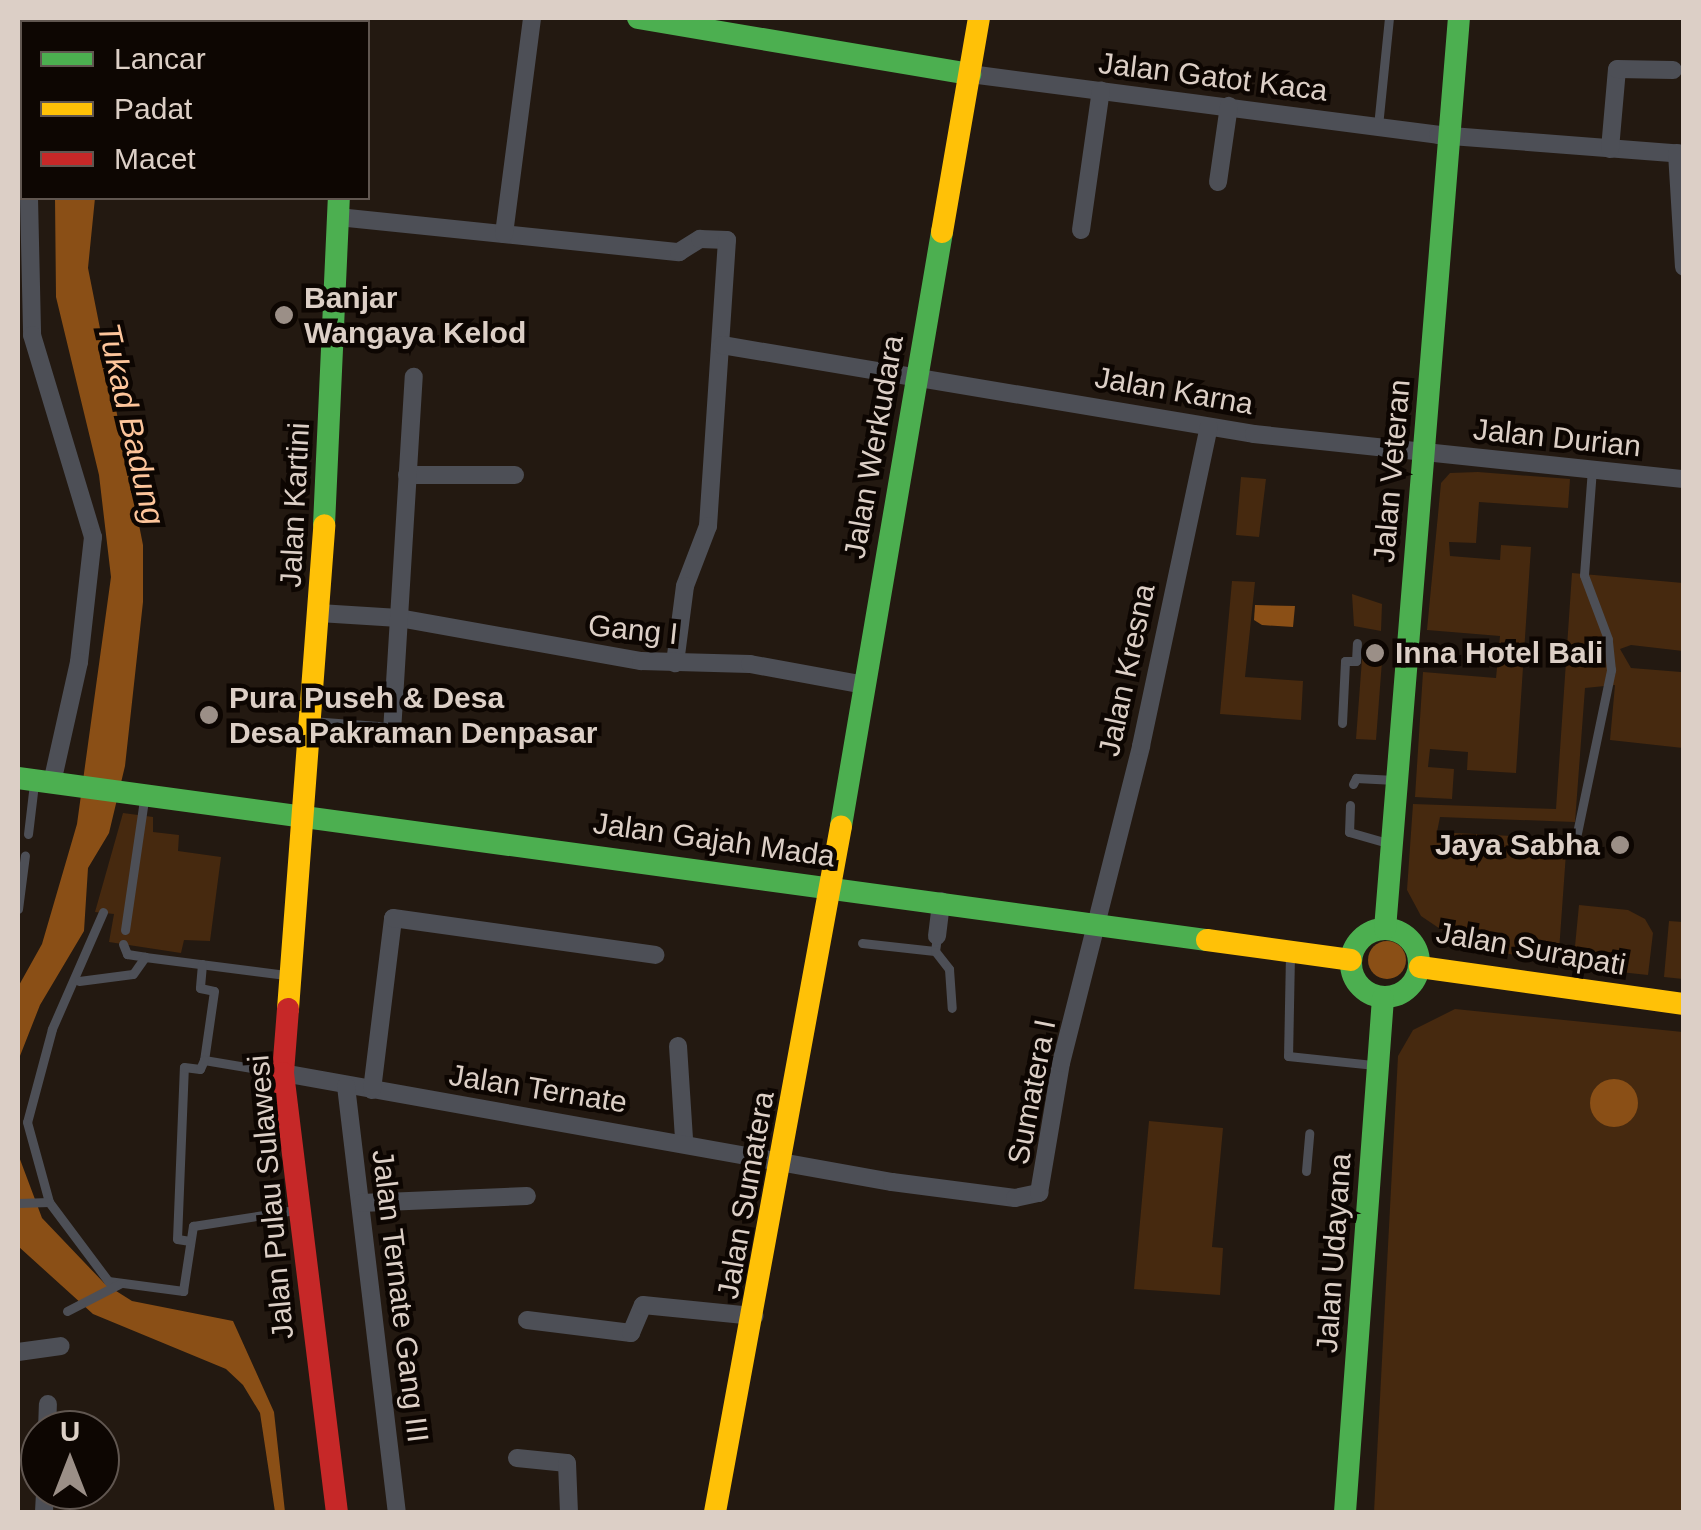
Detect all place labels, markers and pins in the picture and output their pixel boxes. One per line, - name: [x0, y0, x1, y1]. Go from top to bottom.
- place label: Banjar Wangaya Kelod: [304, 280, 526, 350]
- marker: Banjar Wangaya Kelod: [273, 304, 295, 326]
- place label: Inna Hotel Bali: [1395, 635, 1603, 671]
- marker: Inna Hotel Bali: [1364, 642, 1386, 664]
- place label: Pura Puseh & Desa Desa Pakraman Denpasar: [229, 680, 598, 750]
- marker: Pura Puseh & Desa Desa Pakraman Denpasar: [198, 704, 220, 726]
- place label: Jaya Sabha: [1435, 827, 1600, 863]
- marker: Jaya Sabha: [1609, 834, 1631, 856]

